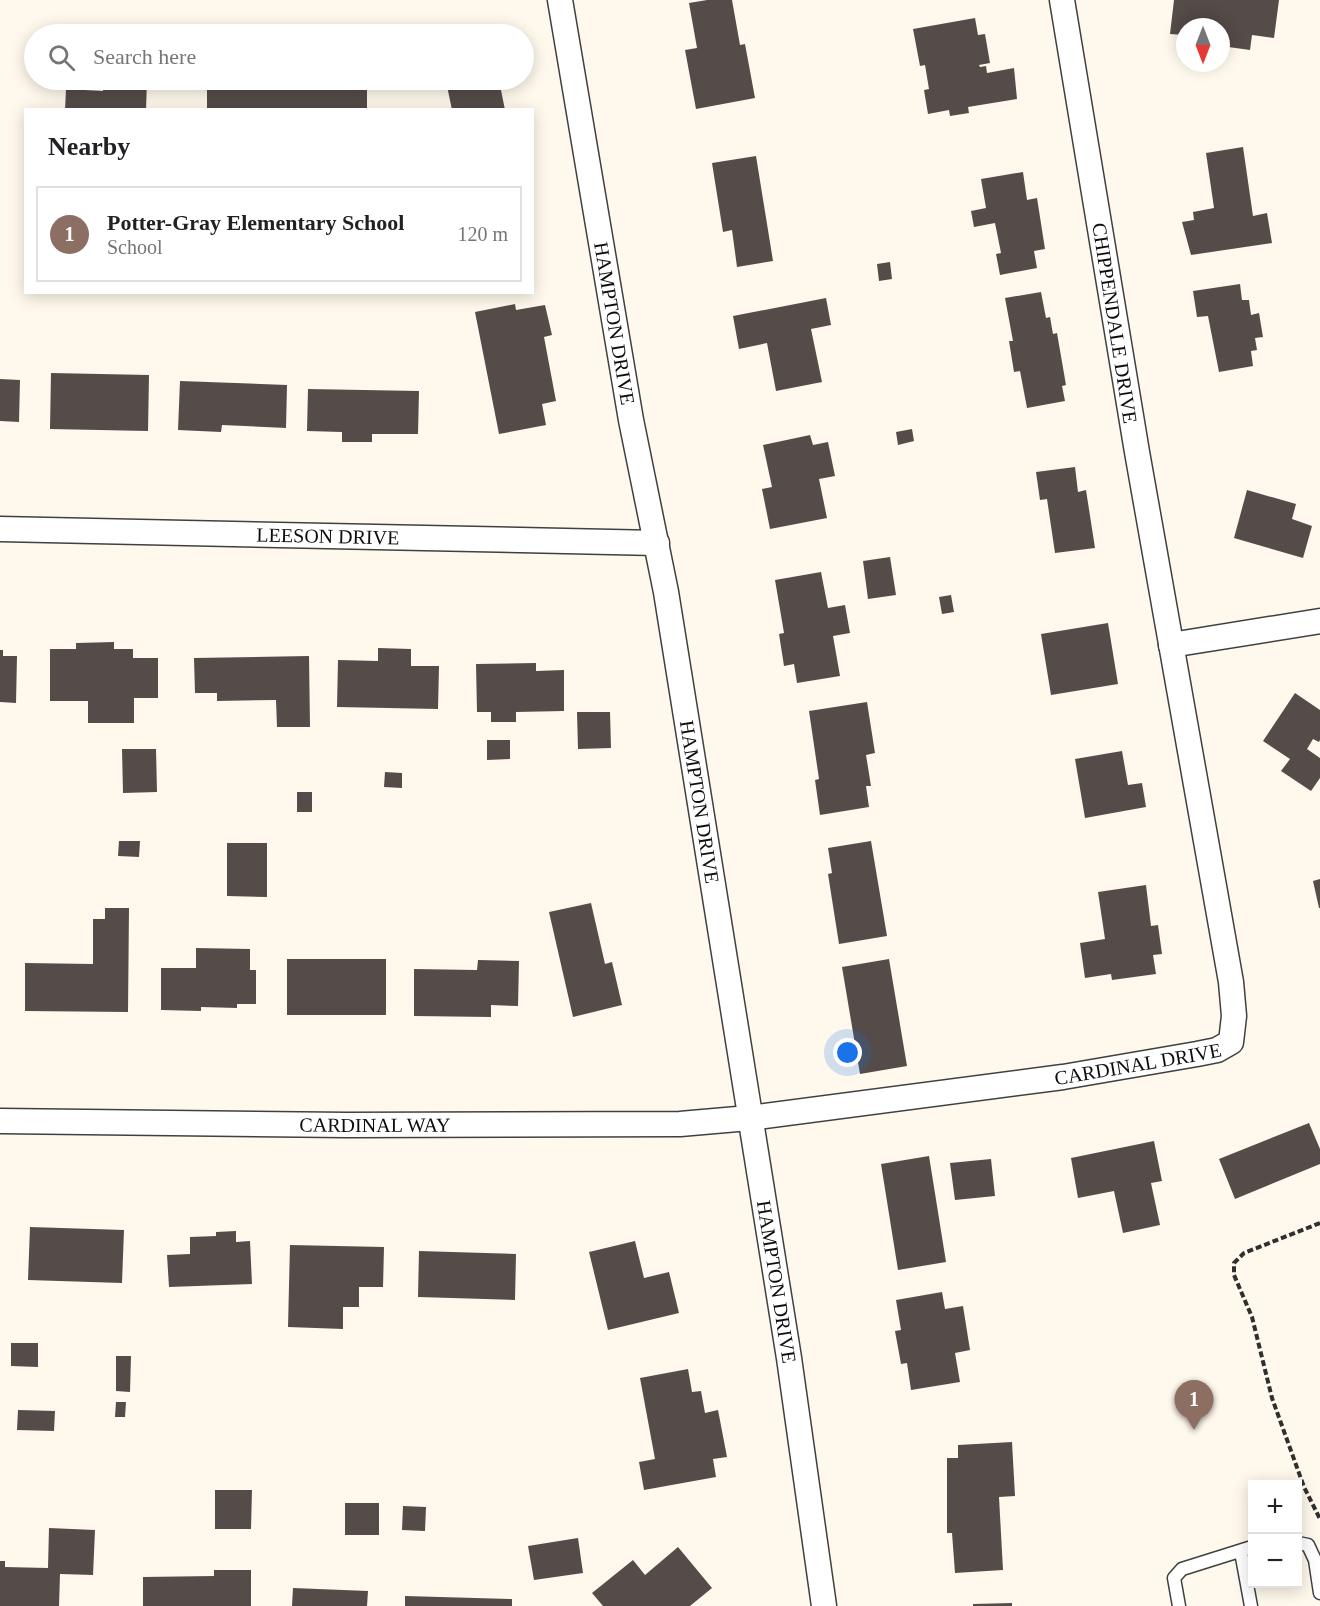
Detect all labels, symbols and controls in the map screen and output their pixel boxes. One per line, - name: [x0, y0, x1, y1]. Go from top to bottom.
- north arrow: [1176, 18, 1230, 72]
- search box: [24, 24, 534, 90]
- icon: search: [45, 41, 78, 74]
- text: Search here: [93, 44, 196, 69]
- text: Nearby: [48, 132, 130, 161]
- text: Potter-Gray Elementary School: [107, 210, 404, 235]
- street label: CHIPPENDALE DRIVE: [1088, 221, 1142, 425]
- text: 1: [65, 223, 75, 245]
- text: 120 m: [457, 223, 508, 245]
- text: School: [107, 236, 163, 258]
- street label: HAMPTON DRIVE: [590, 240, 639, 406]
- street label: LEESON DRIVE: [256, 523, 400, 549]
- street label: HAMPTON DRIVE: [676, 719, 724, 885]
- your location: [833, 1038, 862, 1067]
- street label: CARDINAL DRIVE: [1053, 1038, 1223, 1089]
- street label: CARDINAL WAY: [299, 1113, 451, 1136]
- street label: HAMPTON DRIVE: [753, 1199, 801, 1365]
- pin: 1: [1174, 1380, 1214, 1430]
- map controls: [1248, 1480, 1302, 1588]
- button: +: [1248, 1480, 1302, 1534]
- button: −: [1248, 1534, 1302, 1588]

